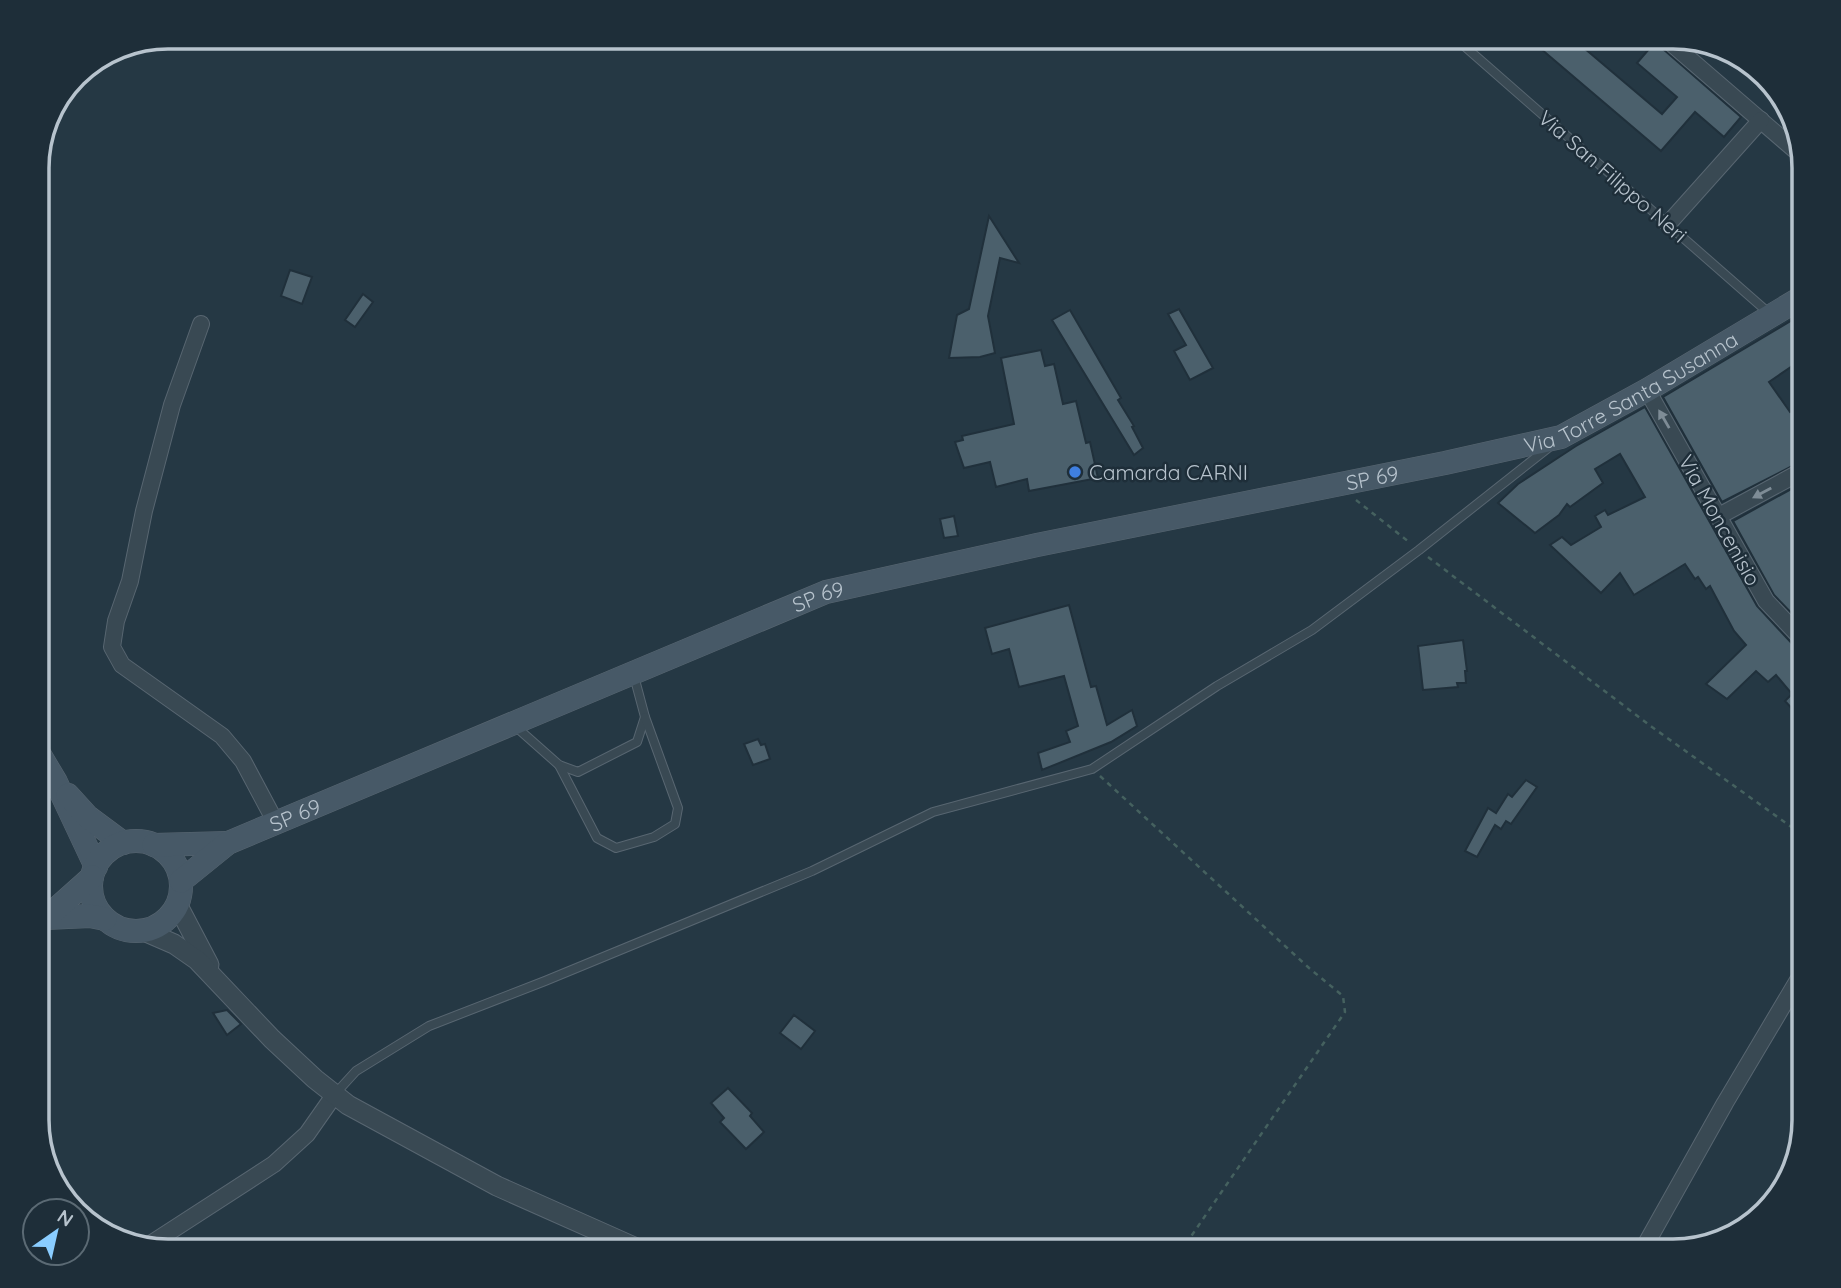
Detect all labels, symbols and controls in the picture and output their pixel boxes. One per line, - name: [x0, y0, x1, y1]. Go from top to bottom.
- street label: Via San Filippo Neri: [1533, 104, 1693, 248]
- street label: Via Torre Santa Susanna: [1521, 326, 1742, 458]
- one-way arrow: [1658, 409, 1670, 429]
- street label: Via Moncenisio: [1673, 450, 1767, 590]
- place label: Camarda CARNI: [1089, 459, 1248, 485]
- street label: SP 69: [1344, 460, 1401, 496]
- marker: Camarda CARNI: [1067, 464, 1083, 480]
- one-way arrow: [1752, 487, 1771, 499]
- street label: SP 69: [788, 575, 846, 618]
- street label: SP 69: [265, 793, 324, 837]
- north arrow: [21, 1197, 91, 1267]
- text: N: [53, 1204, 78, 1232]

